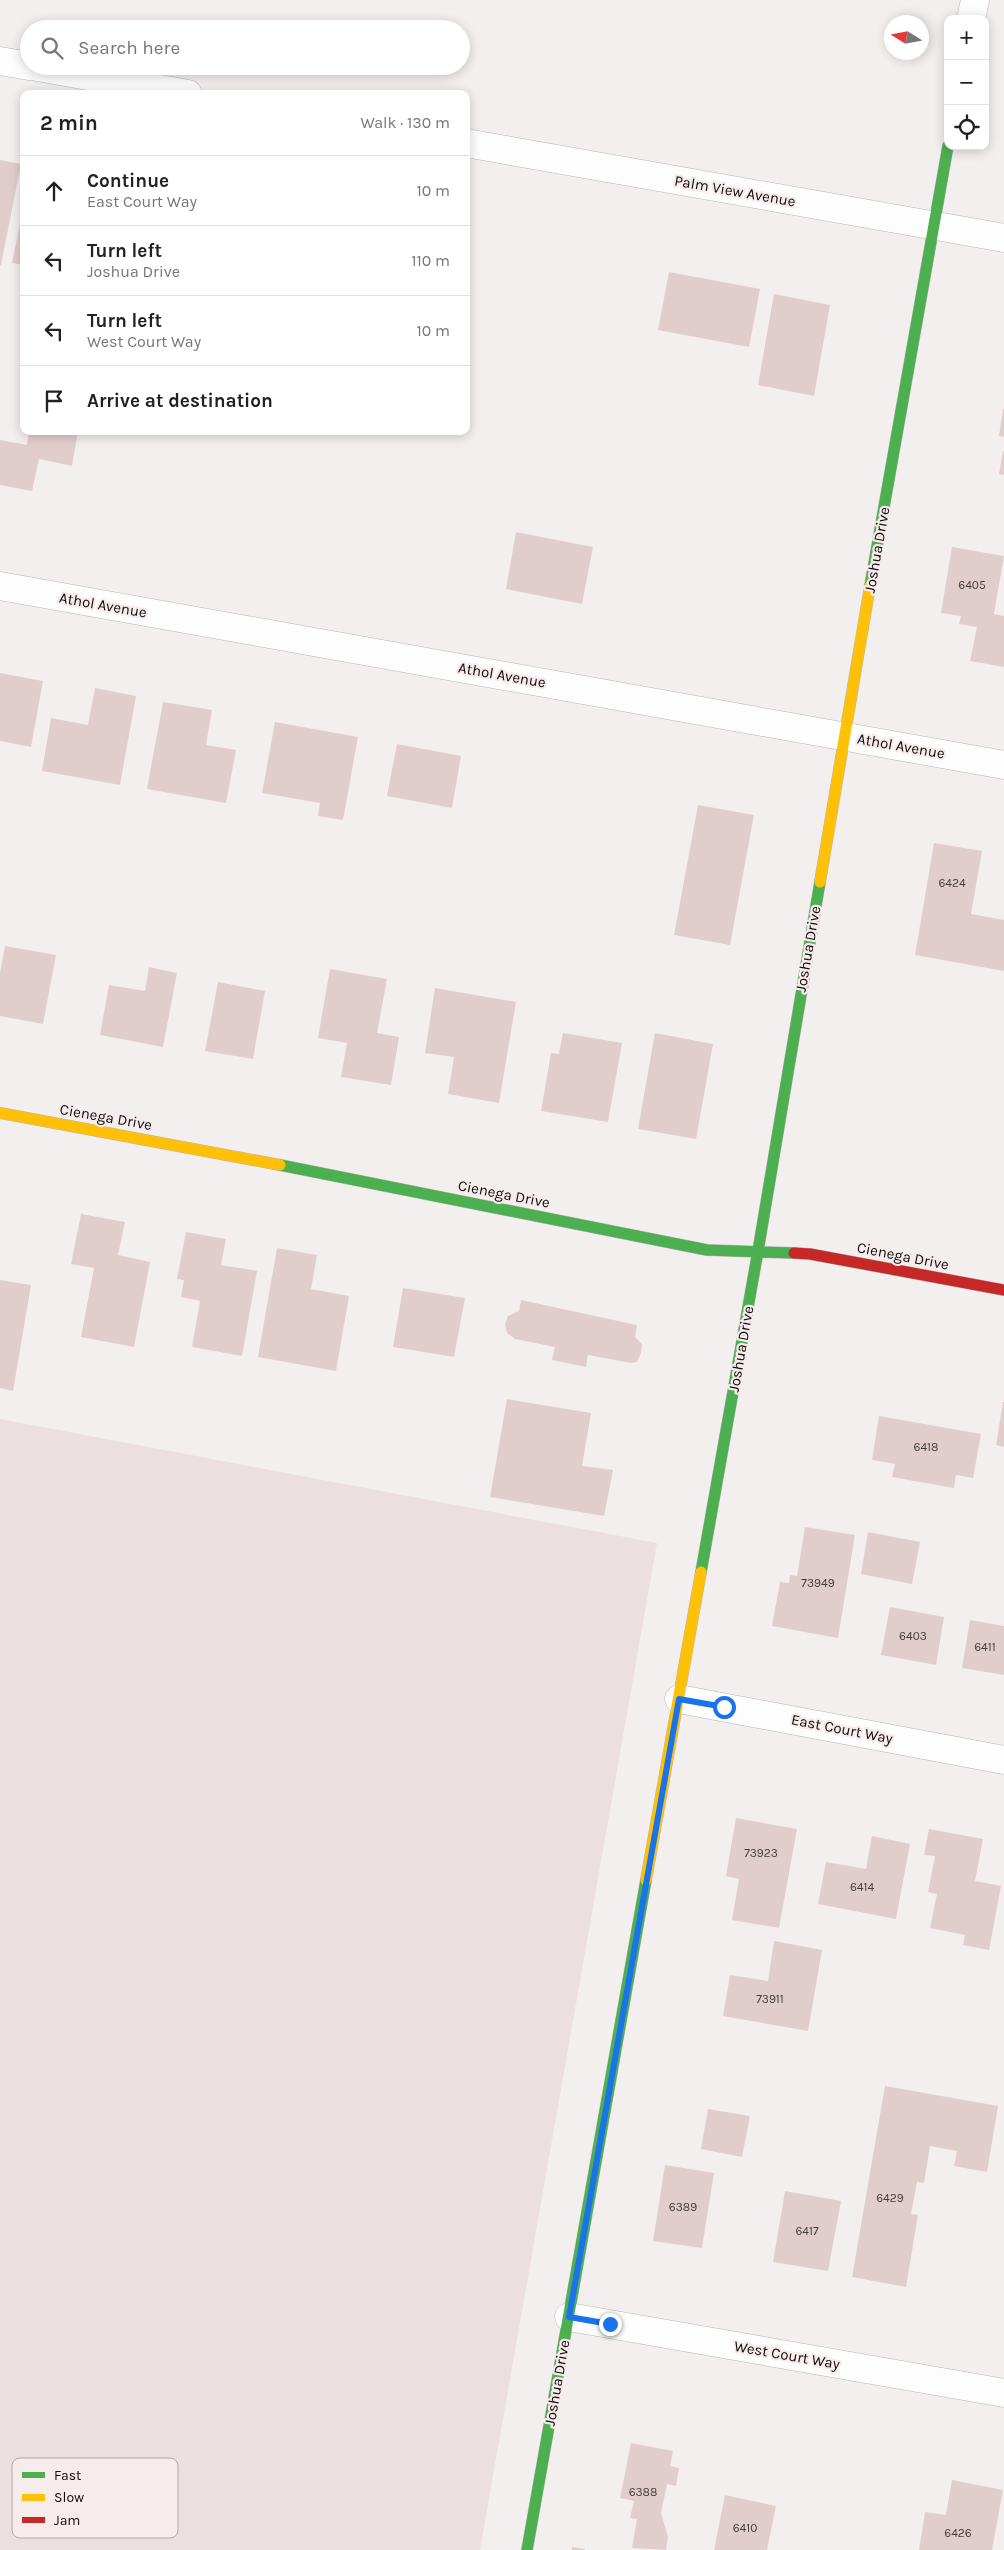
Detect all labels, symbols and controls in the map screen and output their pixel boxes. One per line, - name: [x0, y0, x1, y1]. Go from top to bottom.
- north arrow: [884, 15, 929, 60]
- map controls: [944, 15, 989, 150]
- button: +: [944, 15, 989, 60]
- search box: [20, 20, 470, 75]
- icon: search: [38, 34, 66, 62]
- text: Search here: [78, 37, 180, 59]
- button: −: [944, 60, 989, 105]
- button: locate: [944, 105, 989, 150]
- text: 2 min: [40, 111, 98, 135]
- text: Walk · 130 m: [360, 113, 450, 132]
- text: Continue: [87, 170, 169, 192]
- street label: Palm View Avenue: [673, 171, 797, 211]
- icon: ahead: [40, 177, 68, 205]
- text: 10 m: [416, 181, 450, 200]
- text: East Court Way: [87, 192, 197, 211]
- text: Turn left: [87, 240, 162, 262]
- icon: left: [40, 247, 68, 275]
- text: 110 m: [411, 251, 450, 270]
- text: Joshua Drive: [87, 262, 180, 281]
- text: Turn left: [87, 310, 162, 332]
- icon: left: [40, 317, 68, 345]
- text: 10 m: [416, 321, 450, 340]
- text: West Court Way: [87, 332, 201, 351]
- icon: arrive: [40, 387, 68, 415]
- text: Arrive at destination: [87, 390, 273, 412]
- street label: Joshua Drive: [861, 506, 893, 594]
- house number: 6405: [958, 578, 986, 592]
- street label: Athol Avenue: [58, 588, 148, 622]
- street label: Athol Avenue: [457, 658, 547, 692]
- street label: Athol Avenue: [856, 729, 946, 763]
- house number: 6424: [938, 876, 966, 890]
- street label: Joshua Drive: [792, 905, 824, 993]
- street label: Cienega Drive: [58, 1100, 154, 1134]
- street label: Cienega Drive: [456, 1176, 552, 1212]
- street label: Cienega Drive: [855, 1238, 951, 1274]
- street label: Joshua Drive: [725, 1305, 757, 1393]
- house number: 6418: [914, 1440, 938, 1454]
- house number: 73949: [801, 1576, 835, 1590]
- house number: 6403: [899, 1629, 927, 1643]
- house number: 6411: [974, 1640, 996, 1654]
- route start: [713, 1696, 736, 1719]
- street label: East Court Way: [790, 1710, 894, 1748]
- house number: 73923: [744, 1846, 778, 1860]
- house number: 6414: [850, 1880, 874, 1894]
- house number: 73911: [756, 1992, 784, 2006]
- house number: 6429: [876, 2191, 904, 2205]
- house number: 6389: [669, 2200, 697, 2214]
- house number: 6417: [795, 2224, 819, 2238]
- route end: [599, 2313, 622, 2336]
- street label: West Court Way: [733, 2337, 841, 2373]
- street label: Joshua Drive: [541, 2339, 573, 2427]
- legend: [12, 2458, 178, 2538]
- text: Fast: [54, 2467, 81, 2484]
- house number: 6388: [629, 2485, 657, 2499]
- text: Slow: [54, 2489, 84, 2506]
- text: Jam: [54, 2512, 80, 2529]
- house number: 6410: [733, 2521, 757, 2535]
- house number: 6426: [944, 2526, 972, 2540]

